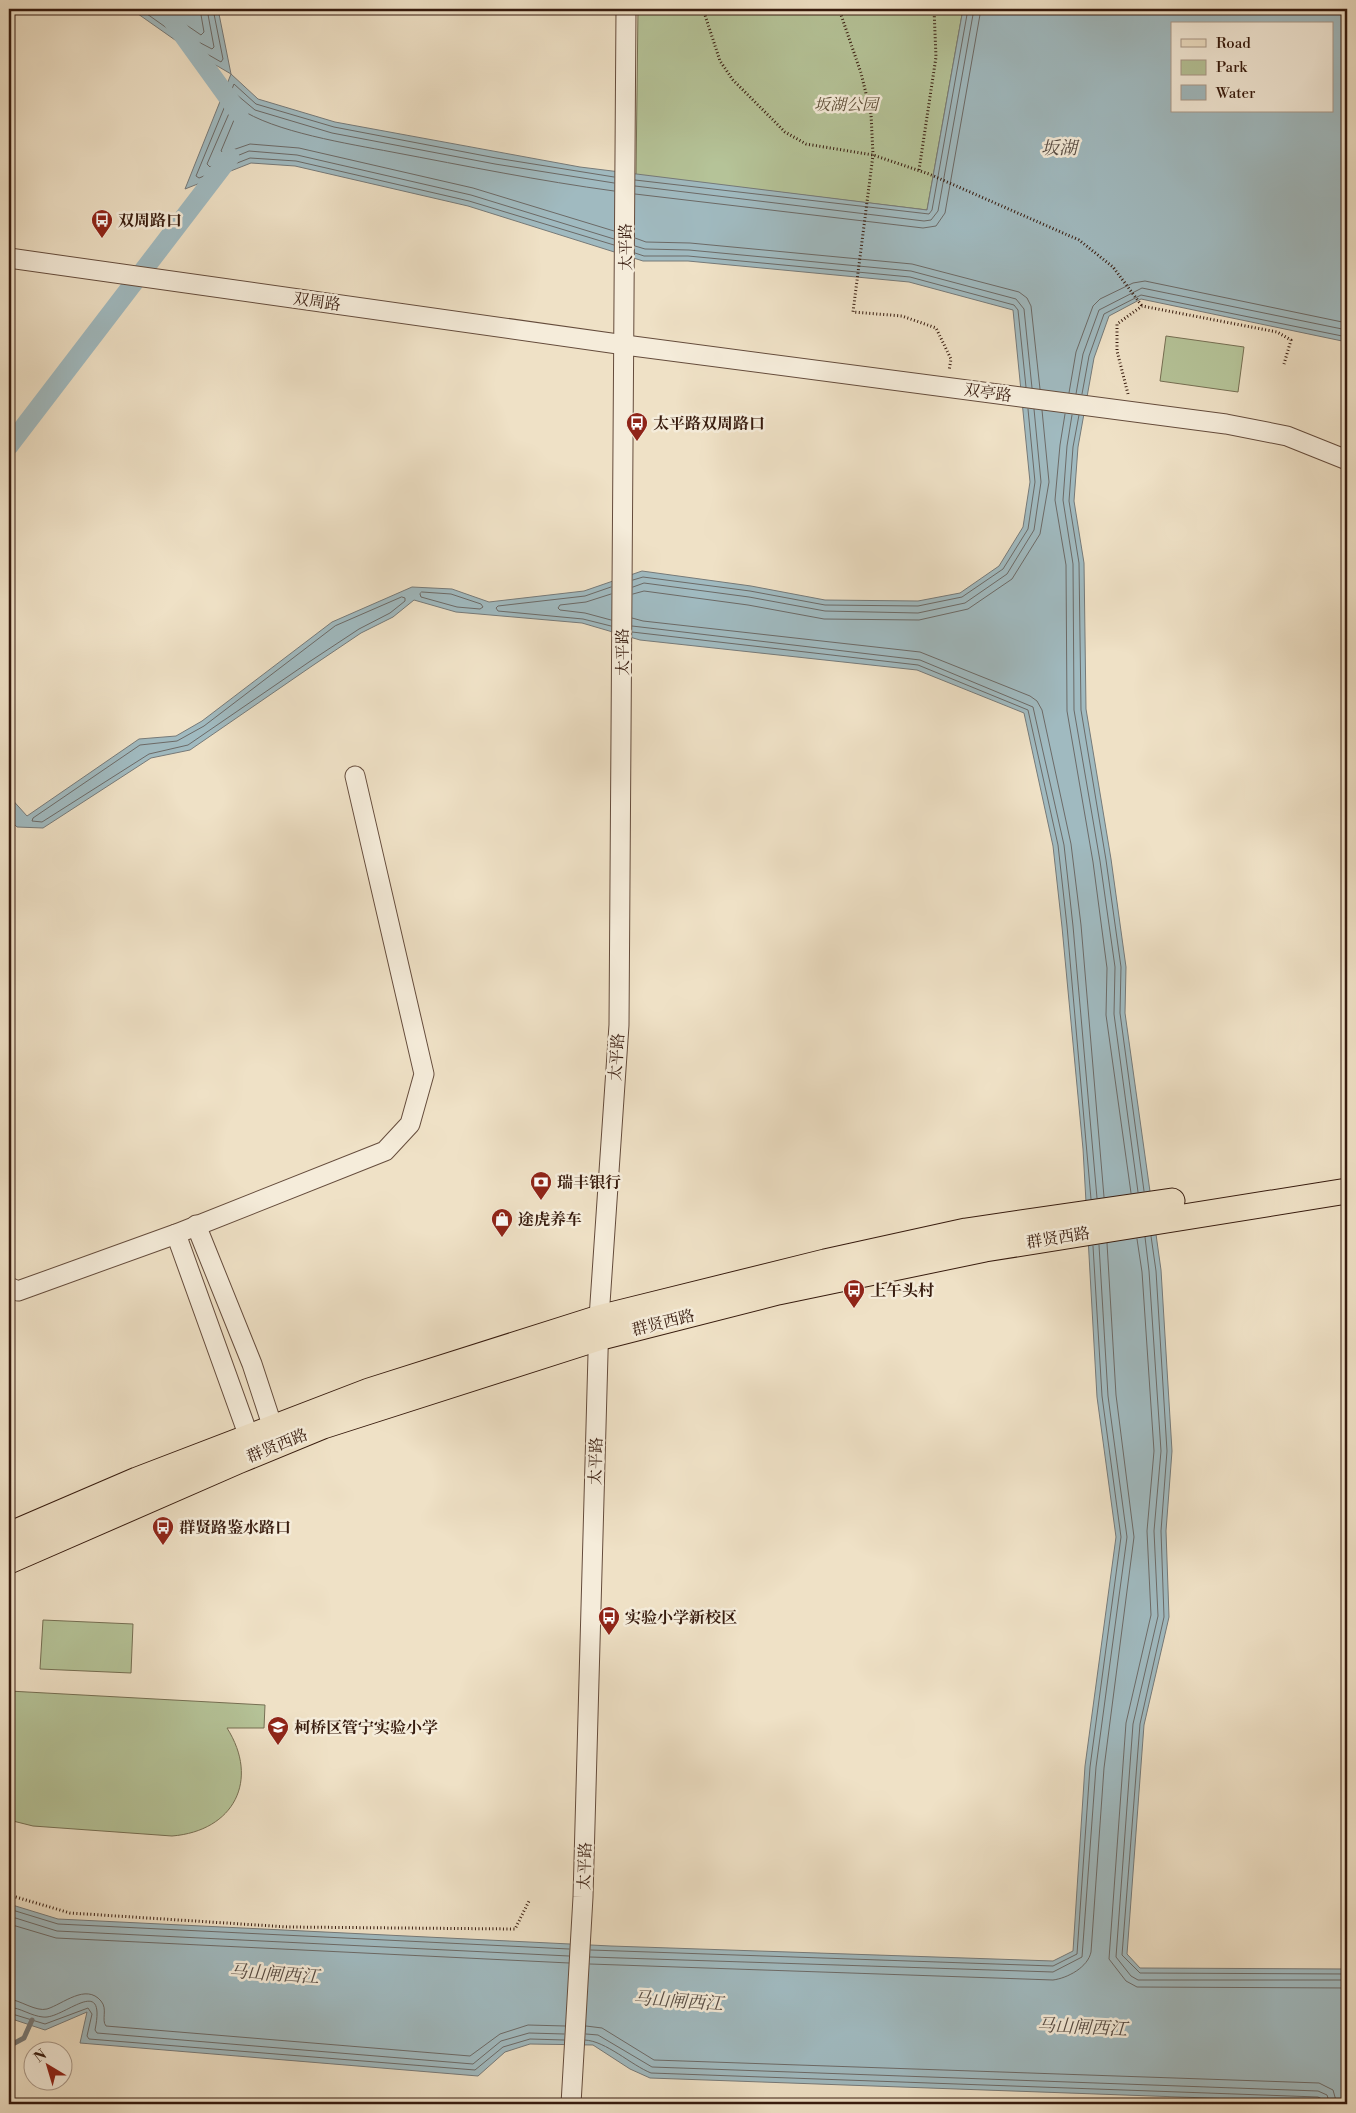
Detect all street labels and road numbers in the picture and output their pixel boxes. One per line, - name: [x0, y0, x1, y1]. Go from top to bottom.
- street label: 太平路: [616, 223, 636, 271]
- street label: 双周路: [292, 289, 342, 315]
- street label: 双亭路: [963, 380, 1013, 406]
- street label: 太平路: [613, 628, 633, 676]
- street label: 太平路: [605, 1032, 629, 1082]
- street label: 群贤西路: [1025, 1223, 1091, 1253]
- street label: 群贤西路: [630, 1306, 697, 1340]
- street label: 群贤西路: [244, 1425, 311, 1467]
- street label: 太平路: [585, 1437, 607, 1485]
- street label: 太平路: [574, 1842, 596, 1890]

